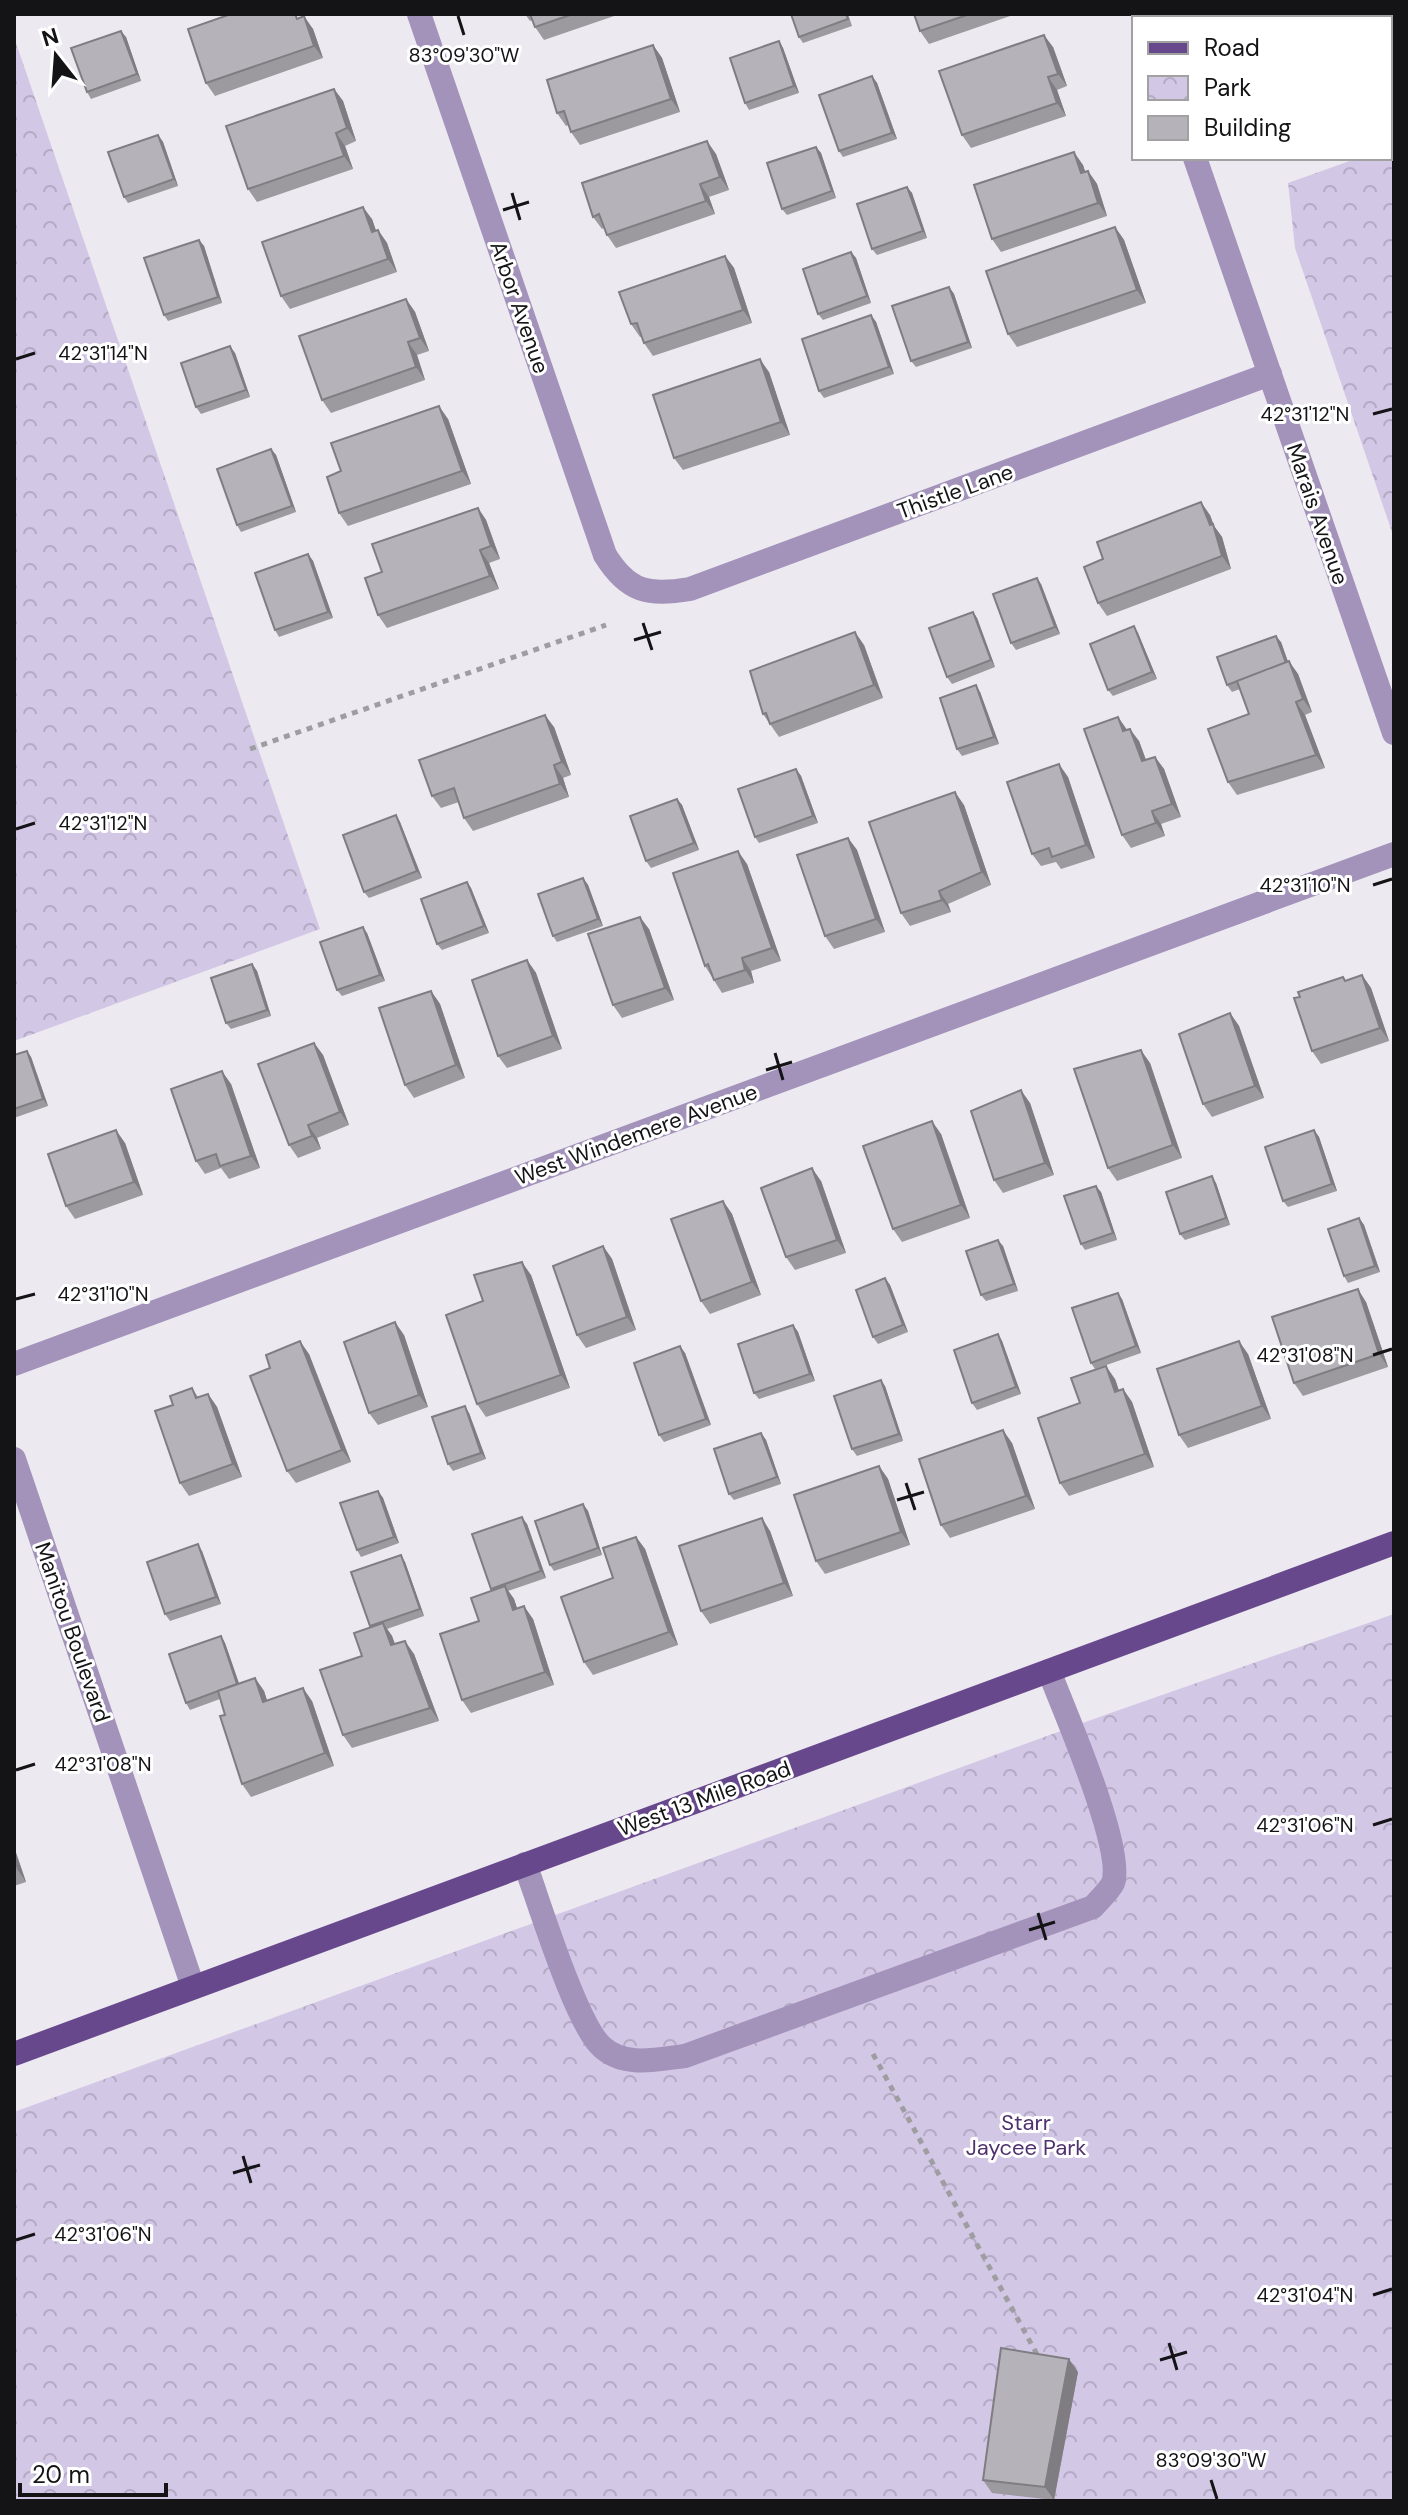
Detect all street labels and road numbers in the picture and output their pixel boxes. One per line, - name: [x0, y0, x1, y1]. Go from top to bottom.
- street label: Arbor Avenue: [483, 237, 556, 377]
- street label: Marais Avenue: [1280, 440, 1355, 589]
- street label: Thistle Lane: [893, 457, 1017, 526]
- street label: West Windemere Avenue: [511, 1077, 761, 1192]
- street label: Manitou Boulevard: [28, 1538, 117, 1726]
- street label: West 13 Mile Road: [614, 1754, 794, 1843]

